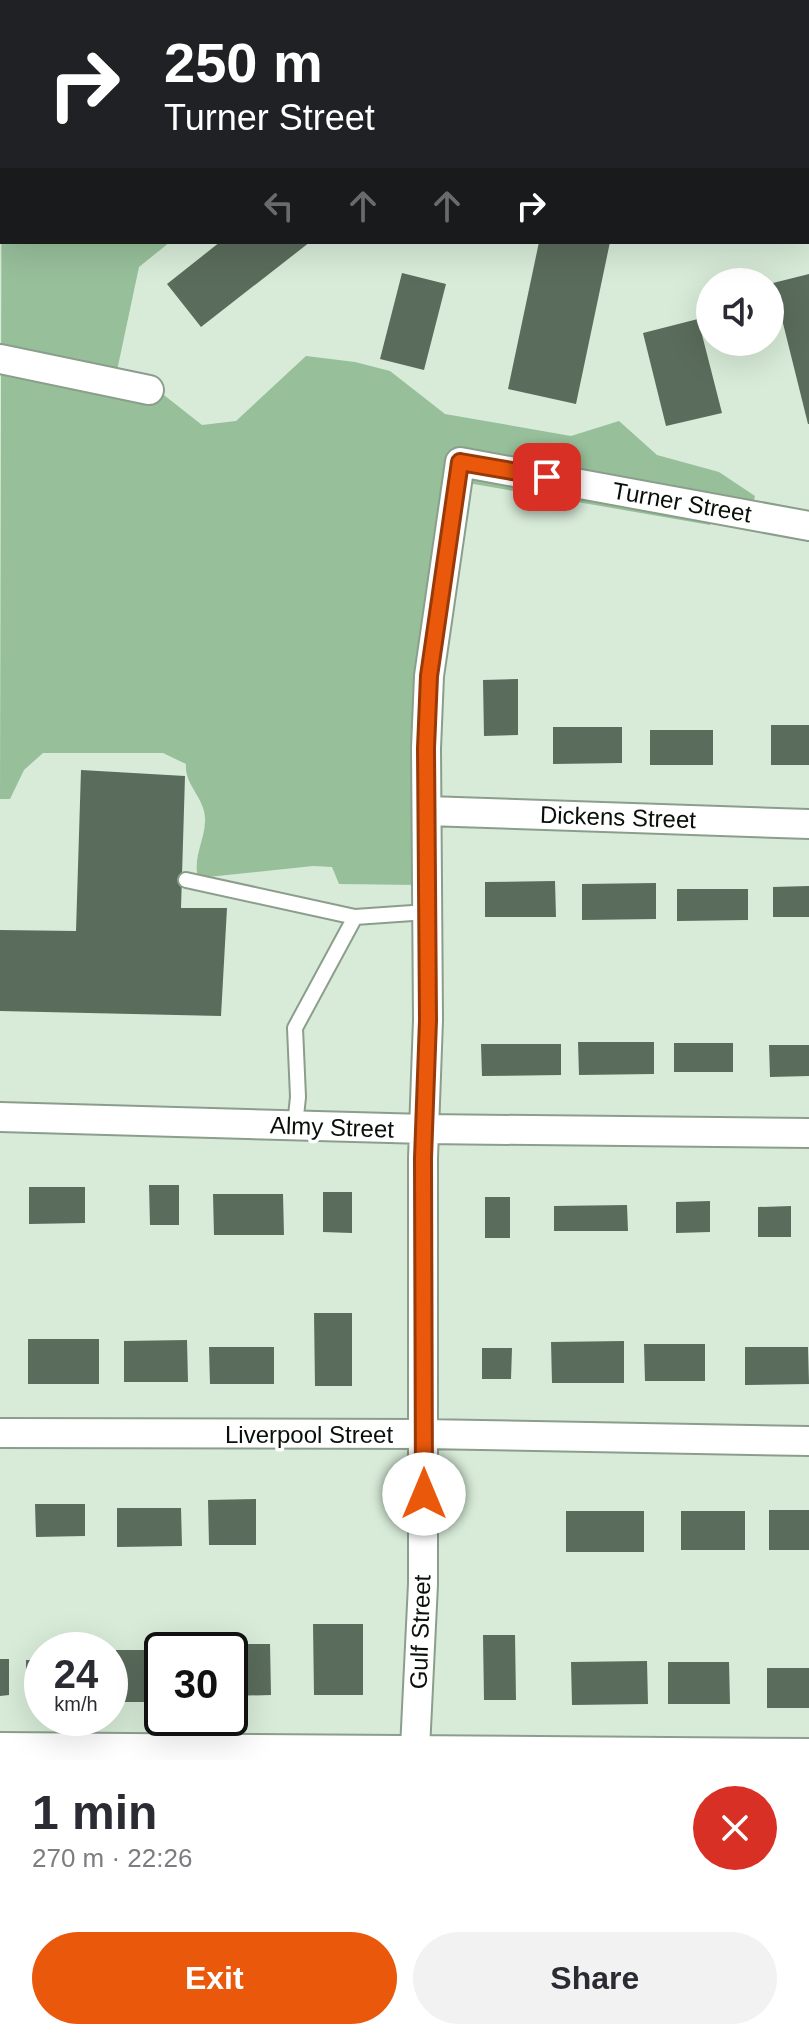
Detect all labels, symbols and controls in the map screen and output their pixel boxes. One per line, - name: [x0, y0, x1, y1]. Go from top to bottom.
- text: 250 m: [164, 31, 323, 94]
- icon: right: [32, 32, 136, 136]
- text: Turner Street: [164, 97, 375, 138]
- icon: left: [257, 184, 301, 228]
- icon: ahead: [341, 184, 385, 228]
- icon: ahead: [425, 184, 469, 228]
- icon: right: [509, 184, 553, 228]
- map controls: [696, 268, 784, 356]
- button: sound: [696, 268, 784, 356]
- pin: [513, 443, 581, 511]
- icon: arrive: [525, 455, 569, 499]
- street label: Turner Street: [610, 477, 754, 528]
- street label: Dickens Street: [540, 801, 697, 833]
- street label: Almy Street: [270, 1111, 395, 1143]
- street label: Liverpool Street: [225, 1421, 393, 1448]
- position arrow: [382, 1452, 466, 1536]
- street label: Gulf Street: [405, 1574, 436, 1690]
- speed limit sign: 30: [144, 1632, 248, 1736]
- text: 24: [54, 1652, 98, 1696]
- text: km/h: [54, 1693, 98, 1715]
- text: 1 min: [32, 1786, 157, 1839]
- button: close: [693, 1786, 777, 1870]
- text: 270 m · 22:26: [32, 1843, 192, 1873]
- button: Exit: [32, 1932, 397, 2024]
- button: Share: [413, 1932, 777, 2024]

